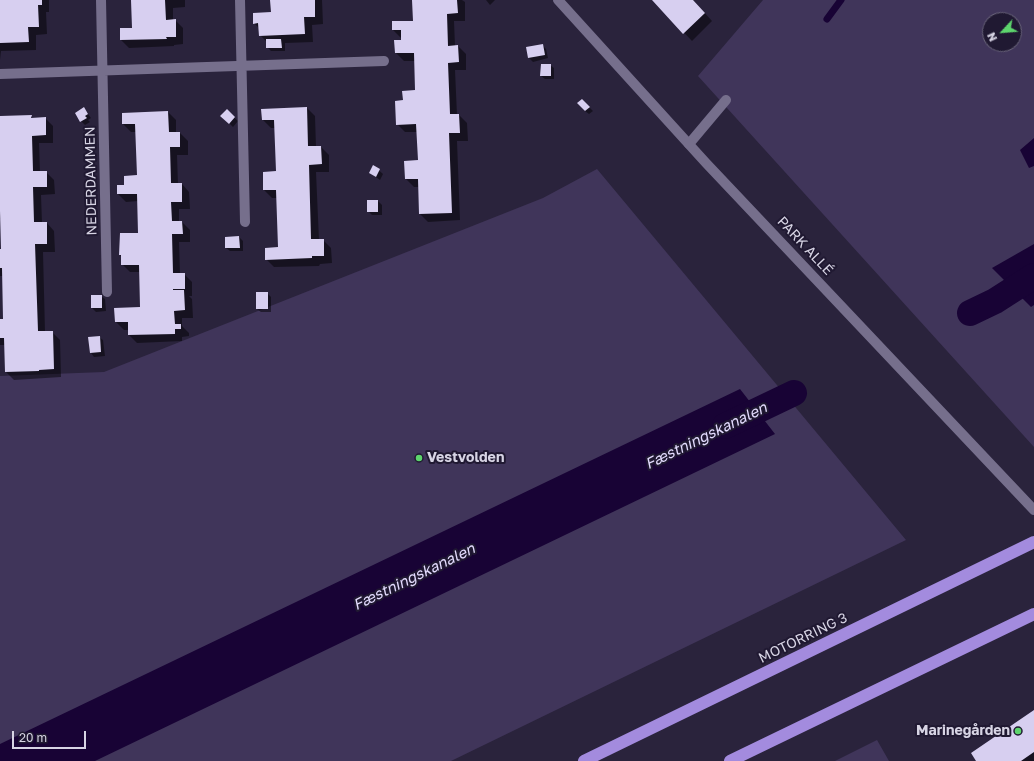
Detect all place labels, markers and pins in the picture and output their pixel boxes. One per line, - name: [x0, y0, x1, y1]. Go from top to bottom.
- place label: Vestvolden: [427, 450, 504, 466]
- marker: Vestvolden: [414, 453, 424, 463]
- place label: Marinegården: [916, 723, 1010, 739]
- marker: Marinegården: [1013, 726, 1023, 736]

